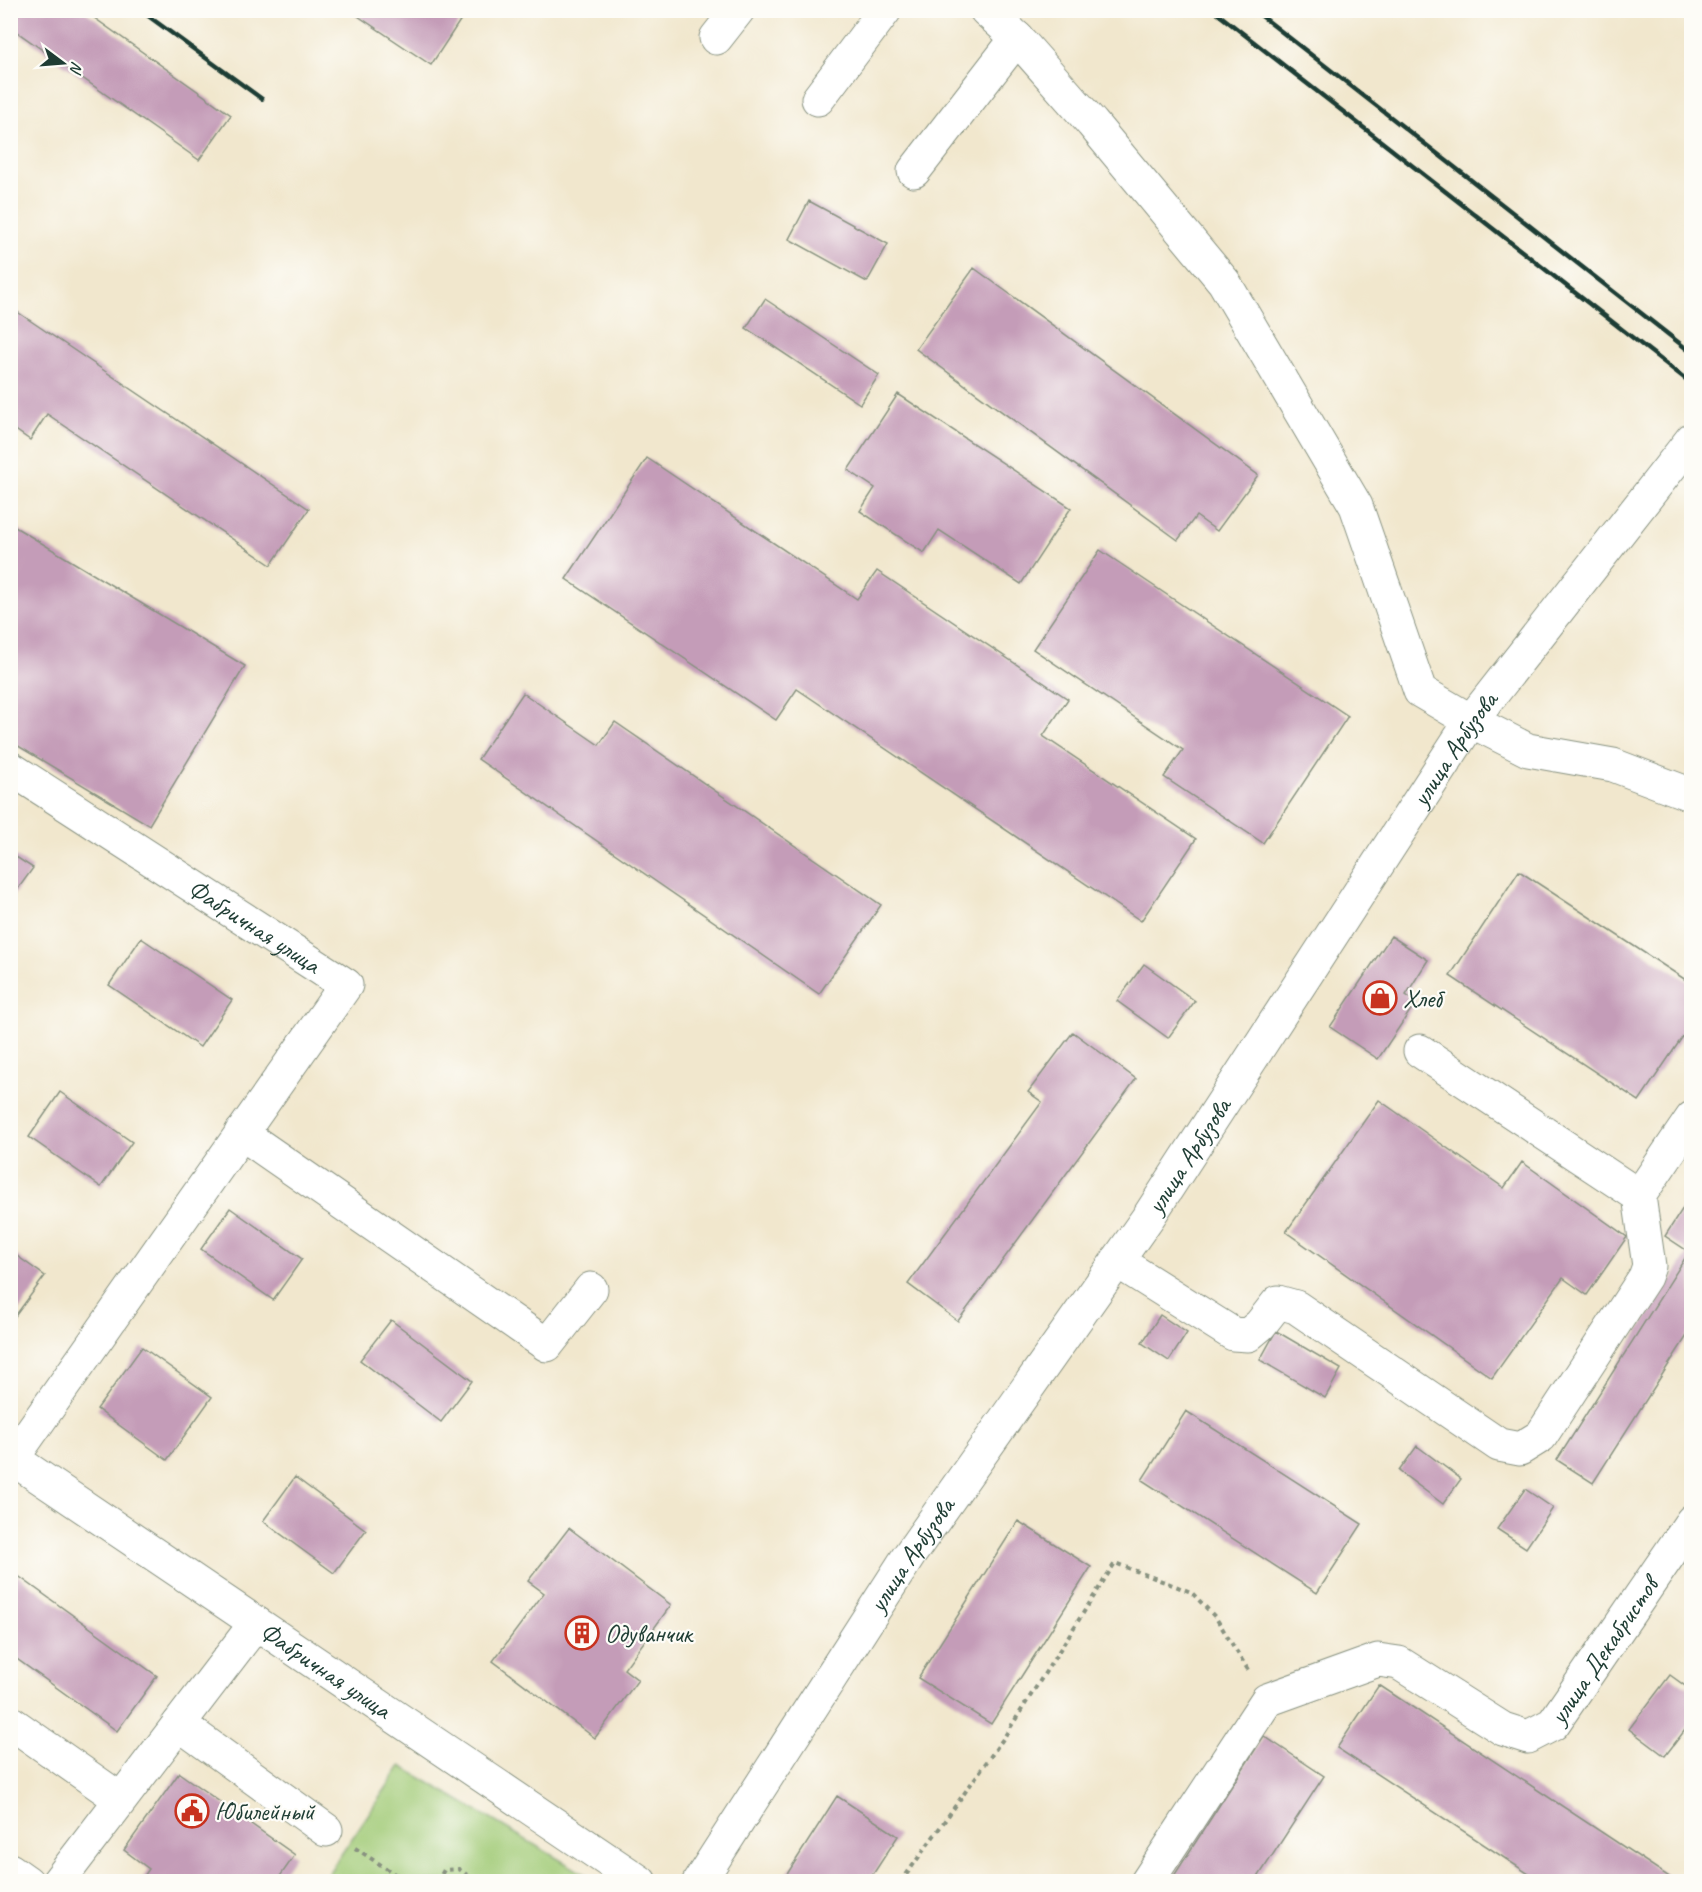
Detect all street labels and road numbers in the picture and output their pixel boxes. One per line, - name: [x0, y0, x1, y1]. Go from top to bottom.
- street label: улица Арбузова: [1403, 683, 1506, 814]
- street label: Фабричная улица: [182, 871, 328, 982]
- street label: улица Арбузова: [1138, 1090, 1240, 1222]
- street label: улица Арбузова: [860, 1489, 963, 1620]
- street label: улица Декабристов: [1541, 1567, 1668, 1732]
- street label: Фабричная улица: [254, 1615, 399, 1727]

